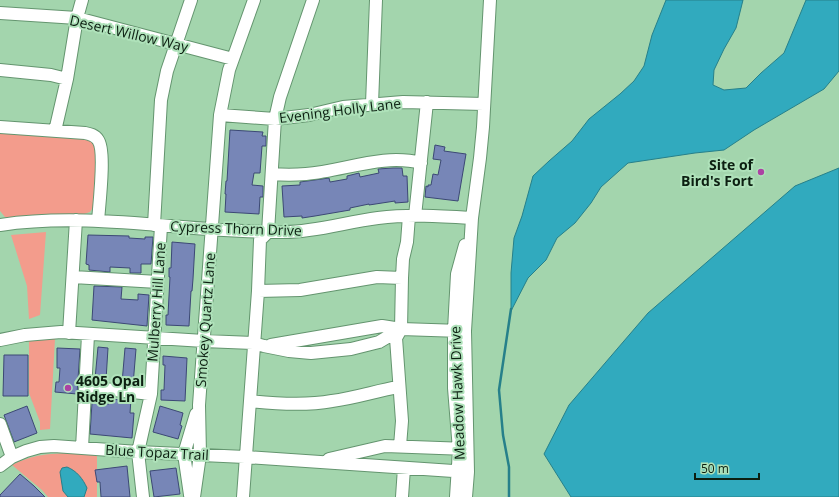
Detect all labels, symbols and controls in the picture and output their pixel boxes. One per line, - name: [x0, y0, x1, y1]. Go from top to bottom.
- street label: Desert Willow Way: [68, 10, 191, 56]
- street label: Evening Holly Lane: [278, 93, 402, 127]
- place label: Site of Bird's Fort: [681, 155, 755, 190]
- marker: Site of Bird's Fort: [756, 167, 766, 177]
- street label: Cypress Thorn Drive: [170, 216, 302, 240]
- street label: Mulberry Hill Lane: [142, 242, 170, 362]
- street label: Smokey Quartz Lane: [191, 252, 219, 388]
- street label: Meadow Hawk Drive: [445, 326, 469, 460]
- place label: 4605 Opal Ridge Ln: [76, 371, 144, 406]
- marker: 4605 Opal Ridge Ln: [63, 383, 73, 393]
- street label: Blue Topaz Trail: [105, 440, 209, 464]
- scale bar: [695, 455, 759, 481]
- text: 50 m: [701, 460, 729, 477]

